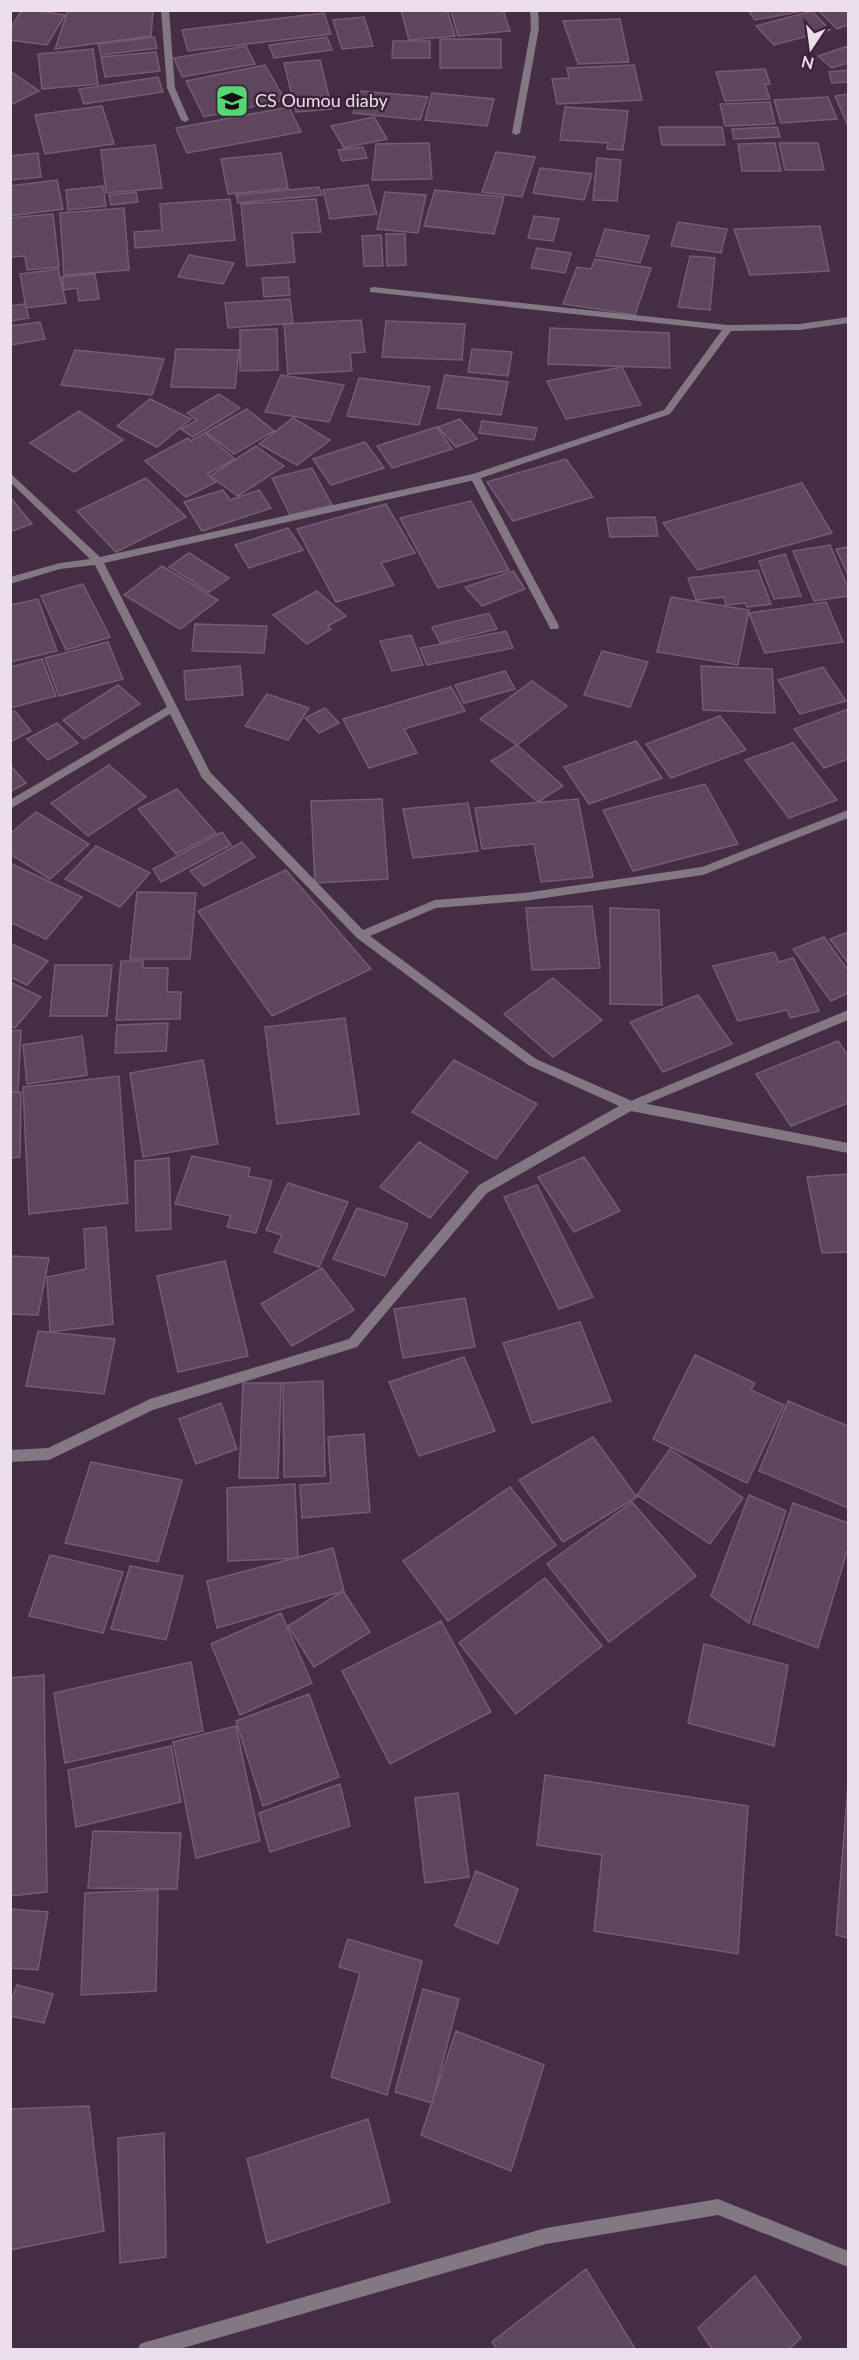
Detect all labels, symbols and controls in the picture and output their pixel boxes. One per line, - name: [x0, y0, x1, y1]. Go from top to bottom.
- north arrow: [781, 18, 841, 78]
- text: N: [799, 52, 816, 74]
- school or university icon: CS Oumou diaby: [214, 83, 250, 119]
- place label: CS Oumou diaby: [255, 89, 389, 111]

